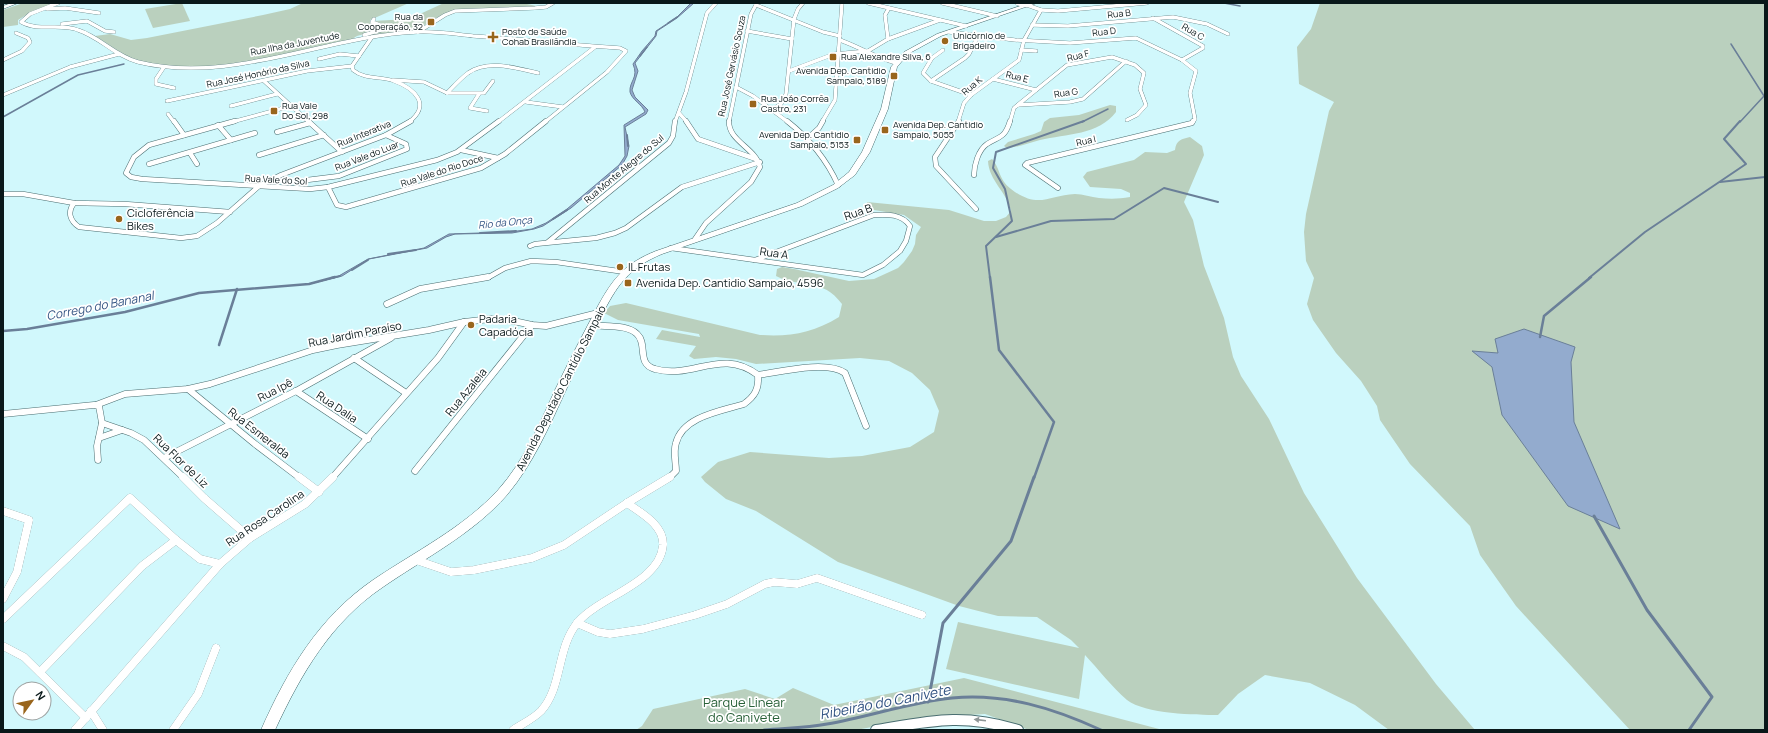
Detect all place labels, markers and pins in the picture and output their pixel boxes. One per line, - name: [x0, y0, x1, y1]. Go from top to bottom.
- place label: Rua da Cooperação, 32: [358, 10, 423, 33]
- marker: Rua da Cooperação, 32: [426, 17, 436, 27]
- place label: Posto de Saúde Cohab Brasilândia: [502, 25, 577, 48]
- place label: Unicórnio de Brigadeiro: [953, 29, 1005, 52]
- marker: Posto de Saúde Cohab Brasilândia: [487, 31, 499, 43]
- marker: Unicórnio de Brigadeiro: [940, 36, 950, 46]
- place label: Rua Alexandre Silva, 6: [841, 50, 931, 63]
- marker: Rua Alexandre Silva, 6: [828, 52, 838, 62]
- place label: Avenida Dep. Cantidio Sampaio, 5189: [796, 64, 886, 87]
- marker: Avenida Dep. Cantidio Sampaio, 5189: [889, 71, 899, 81]
- place label: Rua João Corrêa Castro, 231: [761, 92, 829, 115]
- place label: Rua Vale Do Sol, 298: [282, 99, 328, 122]
- marker: Rua João Corrêa Castro, 231: [748, 99, 758, 109]
- marker: Rua Vale Do Sol, 298: [269, 106, 279, 116]
- place label: Avenida Dep. Cantidio Sampaio, 5055: [893, 118, 983, 141]
- marker: Avenida Dep. Cantidio Sampaio, 5055: [880, 125, 890, 135]
- place label: Avenida Dep. Cantidio Sampaio, 5153: [759, 128, 849, 151]
- marker: Avenida Dep. Cantidio Sampaio, 5153: [852, 135, 862, 145]
- place label: Cicloferência Bikes: [127, 205, 194, 233]
- marker: Cicloferência Bikes: [114, 214, 124, 224]
- place label: IL Frutas: [628, 259, 670, 274]
- marker: IL Frutas: [615, 262, 625, 272]
- place label: Avenida Dep. Cantidio Sampaio, 4596: [636, 275, 824, 290]
- marker: Avenida Dep. Cantidio Sampaio, 4596: [623, 278, 633, 288]
- place label: Padaria Capadócia: [479, 311, 533, 339]
- marker: Padaria Capadócia: [466, 320, 476, 330]

